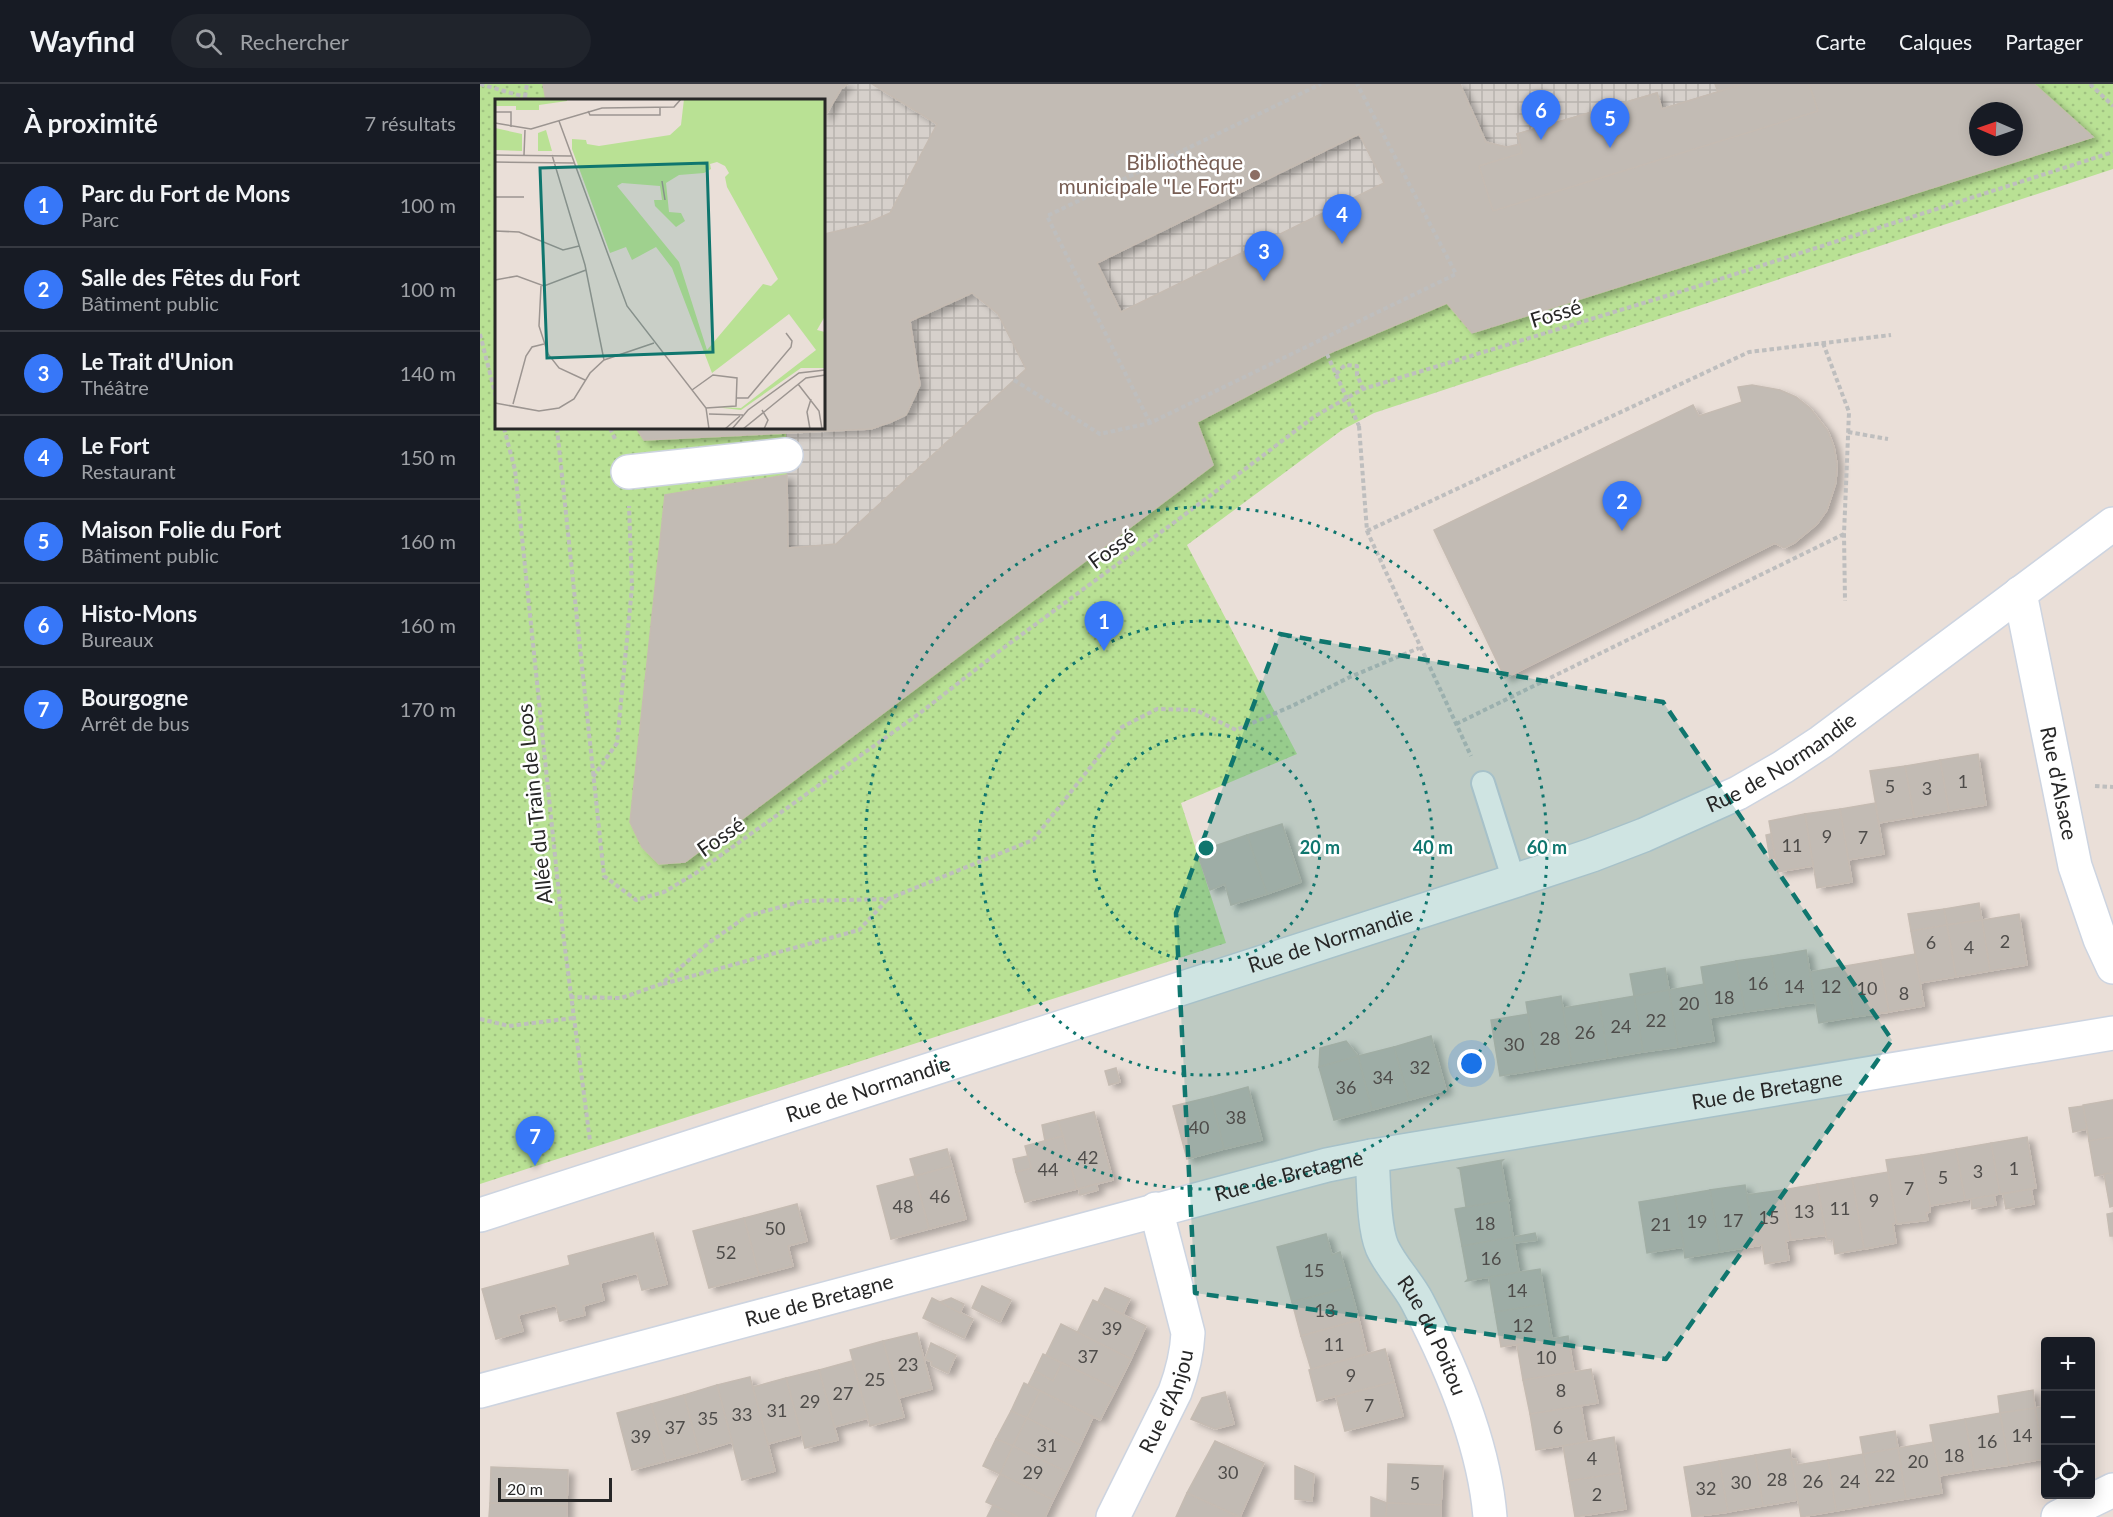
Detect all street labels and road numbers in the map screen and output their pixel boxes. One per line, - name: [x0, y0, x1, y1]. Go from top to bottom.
- street label: Fossé: [1527, 293, 1584, 332]
- street label: Fossé: [1083, 522, 1140, 573]
- street label: Allée du Train de Loos: [511, 703, 556, 905]
- street label: Rue de Normandie: [1702, 706, 1860, 817]
- street label: Rue d'Alsace: [2036, 724, 2083, 842]
- street label: Fossé: [692, 811, 749, 861]
- street label: Rue de Normandie: [1245, 900, 1416, 977]
- street label: Rue de Normandie: [782, 1050, 953, 1126]
- street label: Rue de Bretagne: [1690, 1064, 1844, 1114]
- street label: Rue de Bretagne: [1211, 1144, 1365, 1206]
- street label: Rue de Bretagne: [742, 1267, 896, 1331]
- street label: Rue du Poitou: [1393, 1270, 1473, 1398]
- street label: Rue d'Anjou: [1133, 1347, 1197, 1457]

